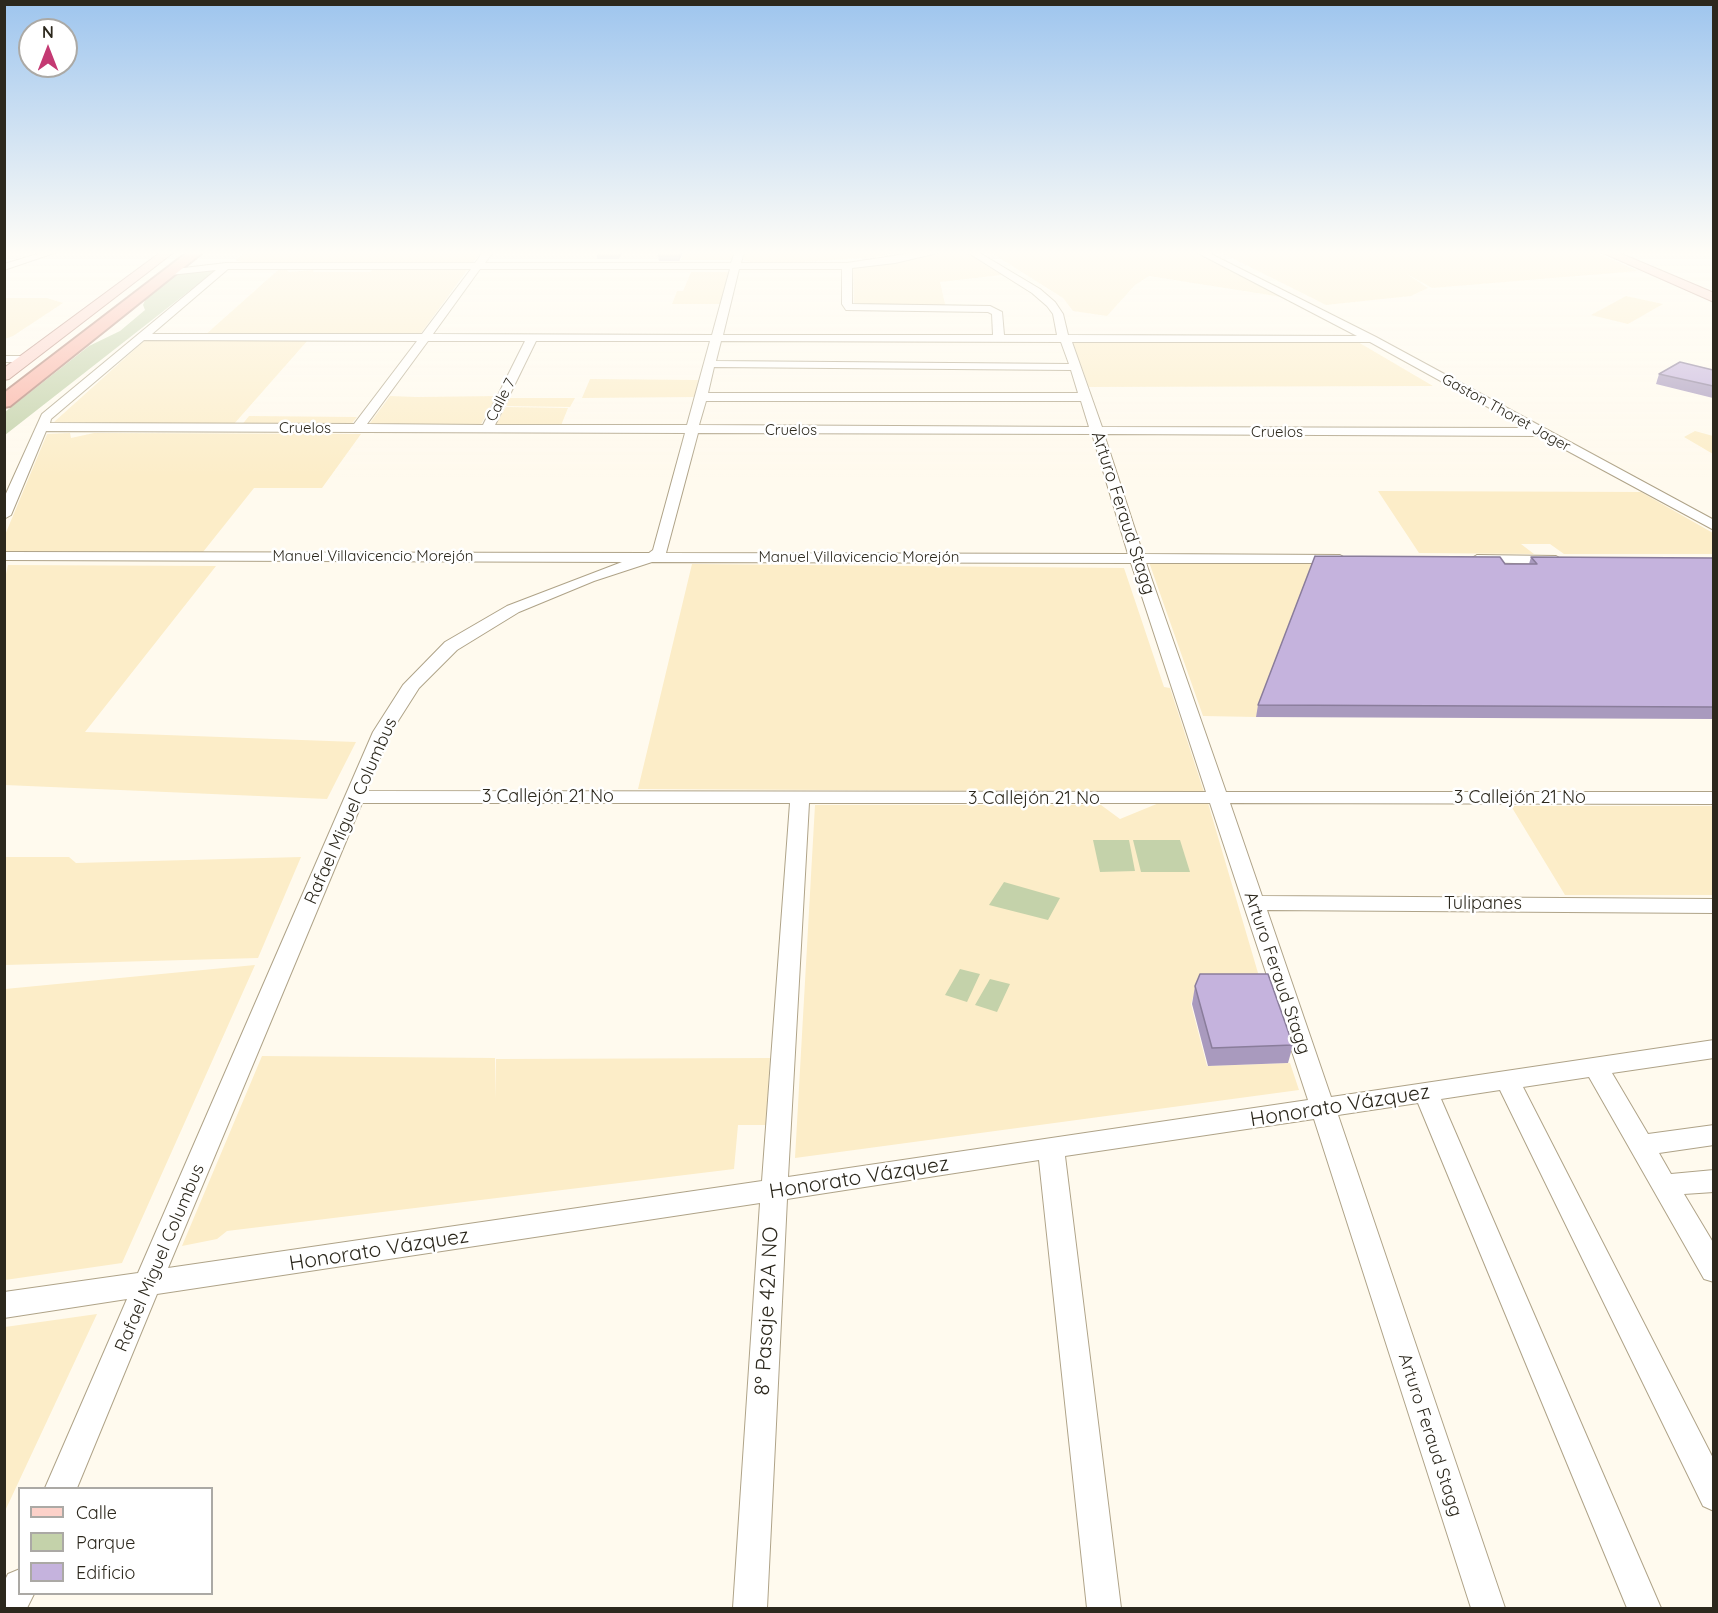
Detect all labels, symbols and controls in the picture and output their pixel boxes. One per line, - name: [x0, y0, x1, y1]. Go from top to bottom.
- north arrow: [18, 18, 78, 78]
- text: N: [42, 22, 54, 42]
- street label: Gaston Thoret Jager: [1439, 370, 1573, 456]
- street label: Calle 7: [483, 375, 519, 425]
- street label: Cruelos: [279, 419, 331, 437]
- street label: Cruelos: [765, 421, 817, 439]
- street label: Cruelos: [1251, 423, 1303, 441]
- street label: Arturo Feraud Stagg: [1086, 429, 1160, 597]
- street label: Manuel Villavicencio Morejón: [272, 547, 474, 565]
- street label: Manuel Villavicencio Morejón: [758, 548, 960, 566]
- street label: Rafael Miguel Columbus: [300, 714, 402, 908]
- street label: 3 Callejón 21 No: [482, 786, 614, 808]
- street label: 3 Callejón 21 No: [1454, 787, 1586, 809]
- street label: 3 Callejón 21 No: [968, 788, 1100, 810]
- street label: Arturo Feraud Stagg: [1239, 889, 1315, 1057]
- street label: Tulipanes: [1444, 893, 1522, 915]
- street label: Honorato Vázquez: [1248, 1079, 1432, 1133]
- street label: Honorato Vázquez: [767, 1151, 951, 1205]
- street label: Rafael Miguel Columbus: [111, 1161, 209, 1355]
- street label: Honorato Vázquez: [287, 1223, 471, 1277]
- street label: 8º Pasaje 42A NO: [750, 1226, 784, 1396]
- street label: Arturo Feraud Stagg: [1393, 1351, 1467, 1519]
- legend: [18, 1487, 213, 1595]
- text: Calle: [76, 1501, 117, 1524]
- text: Parque: [76, 1531, 135, 1554]
- text: Edificio: [76, 1561, 135, 1584]

